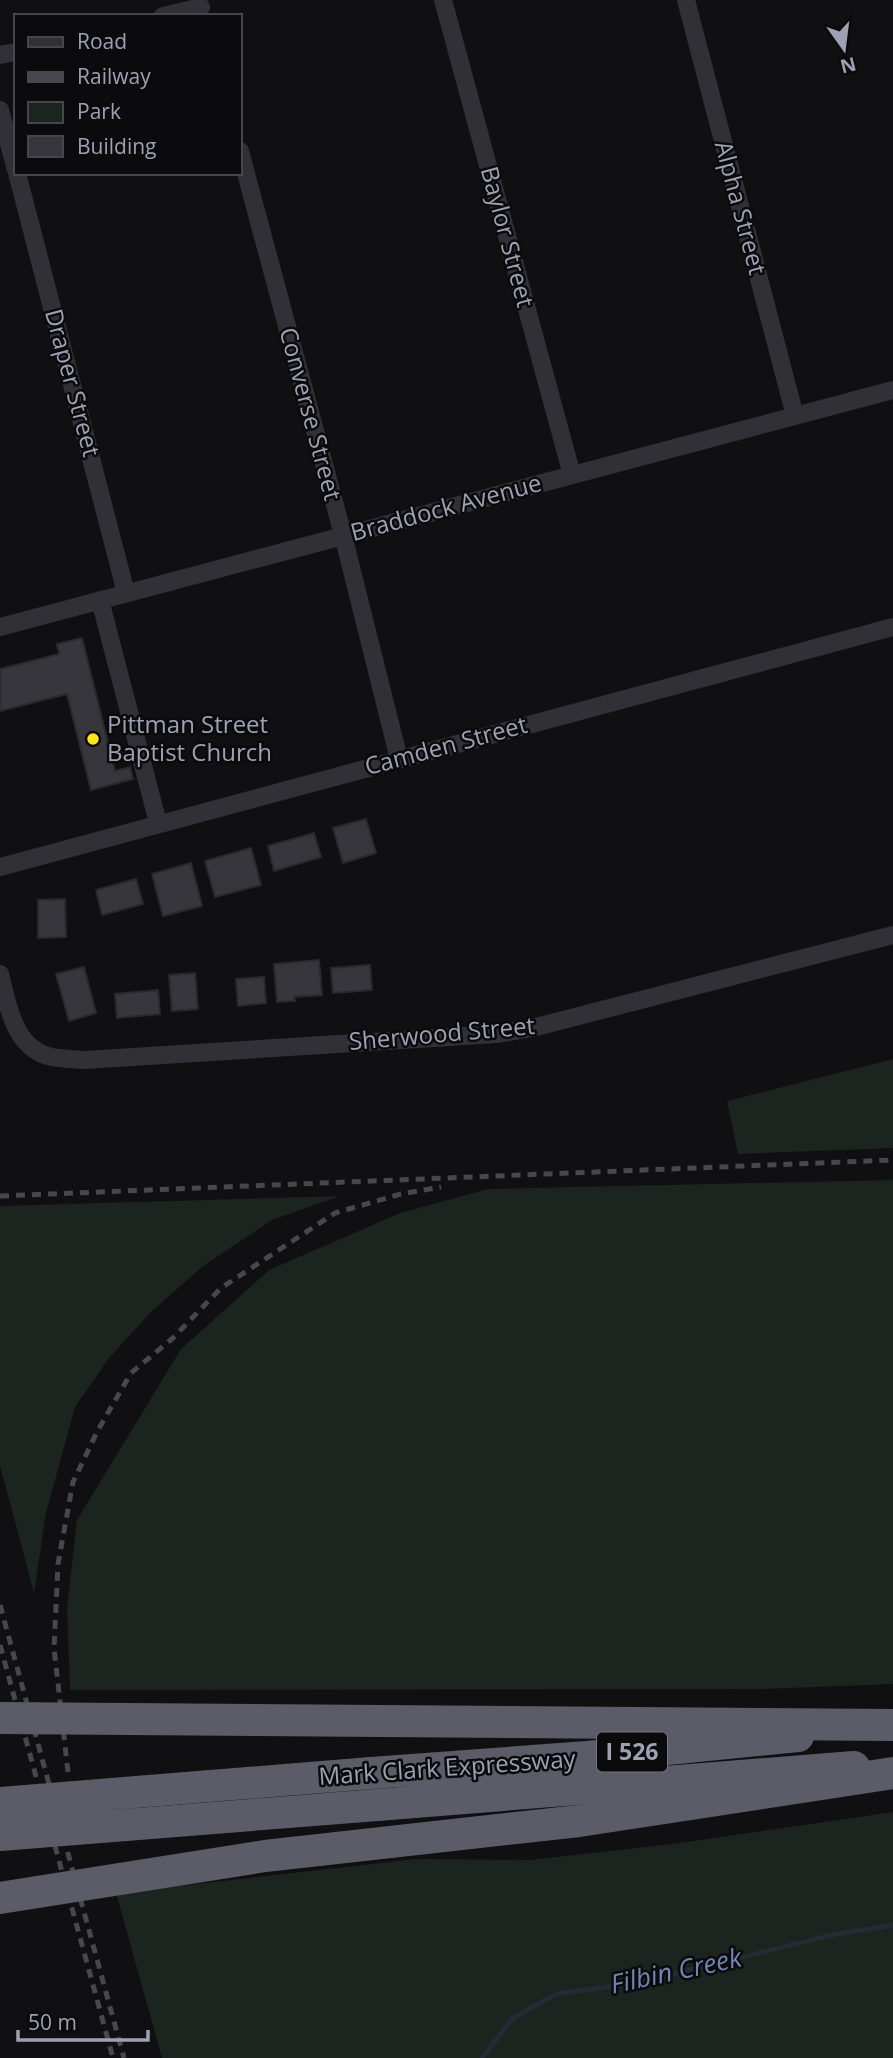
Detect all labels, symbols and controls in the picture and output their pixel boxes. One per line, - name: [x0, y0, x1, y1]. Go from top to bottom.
- legend: [14, 14, 242, 175]
- north arrow: [809, 14, 879, 84]
- text: Road: [77, 27, 127, 55]
- text: N: [837, 51, 859, 80]
- text: Railway: [77, 62, 151, 90]
- text: Park: [77, 97, 121, 125]
- text: Building: [77, 132, 156, 160]
- street label: Alpha Street: [708, 137, 775, 278]
- street label: Baylor Street: [474, 163, 543, 311]
- street label: Draper Street: [38, 305, 109, 460]
- street label: Converse Street: [273, 324, 350, 504]
- street label: Braddock Avenue: [347, 465, 545, 548]
- place label: Pittman Street Baptist Church: [107, 707, 272, 768]
- street label: Camden Street: [361, 707, 530, 782]
- marker: Pittman Street Baptist Church: [85, 731, 101, 747]
- street label: Sherwood Street: [347, 1008, 536, 1057]
- road number: I 526: [597, 1732, 667, 1772]
- street label: Mark Clark Expressway: [317, 1741, 577, 1792]
- water label: Filbin Creek: [607, 1938, 746, 2001]
- scale bar: [18, 1998, 147, 2042]
- text: 50 m: [28, 2008, 77, 2036]

